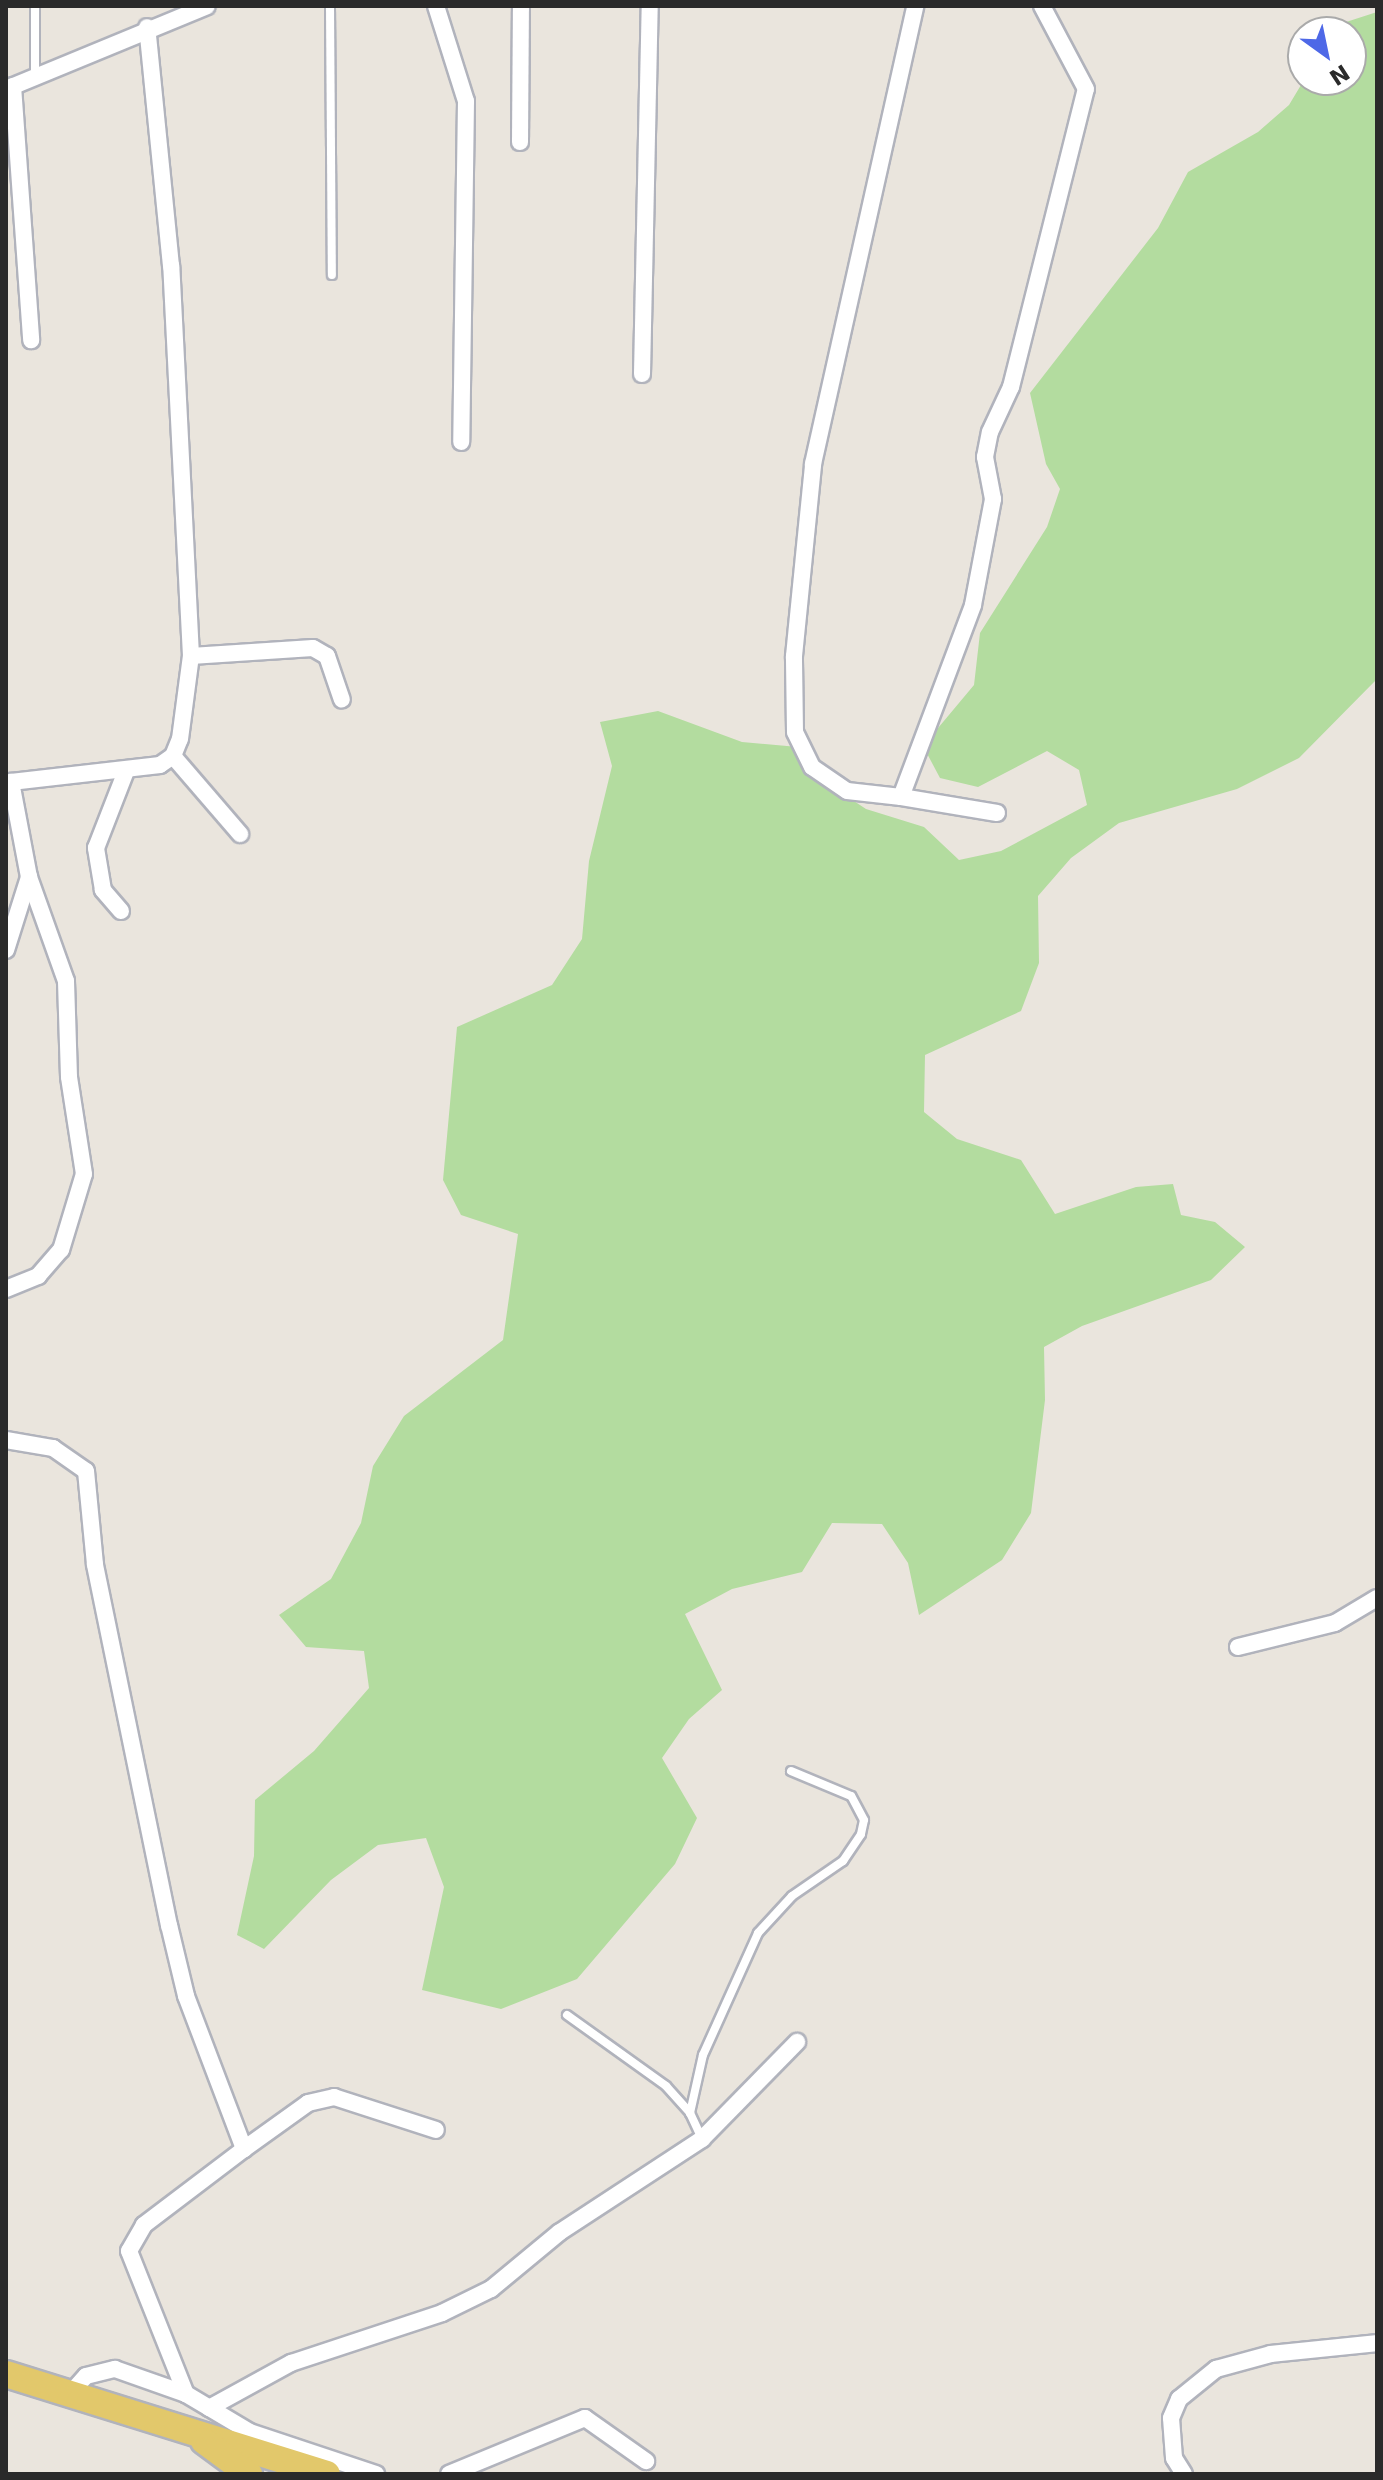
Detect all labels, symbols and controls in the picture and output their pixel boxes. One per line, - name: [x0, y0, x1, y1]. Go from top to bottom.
- north arrow: [1287, 16, 1367, 96]
- text: N: [1325, 59, 1354, 90]

